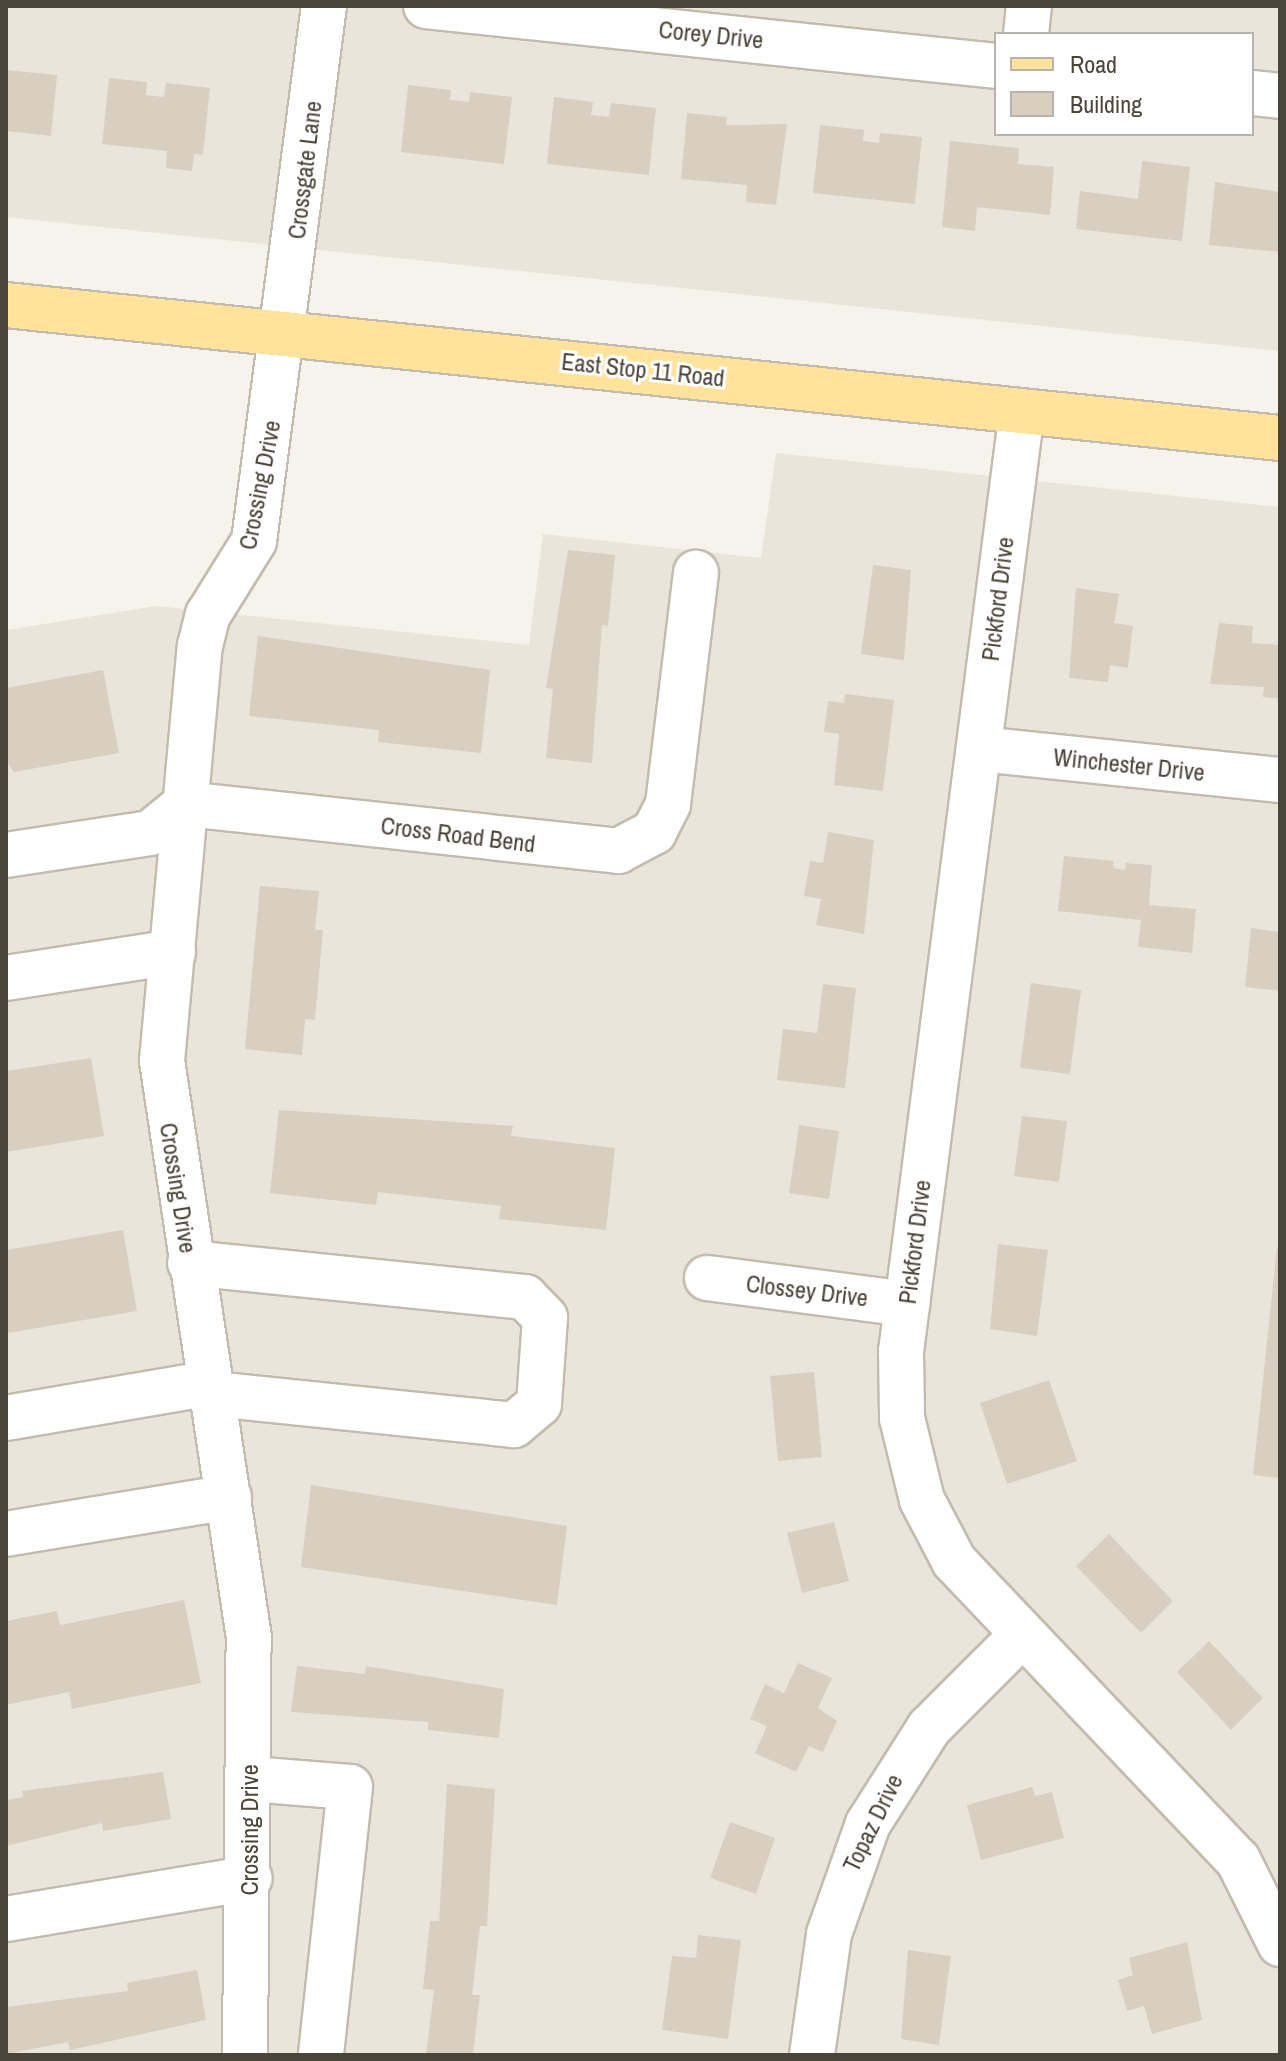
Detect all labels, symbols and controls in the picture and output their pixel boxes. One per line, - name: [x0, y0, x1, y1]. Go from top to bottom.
- street label: Corey Drive: [657, 15, 765, 55]
- legend: [994, 32, 1254, 136]
- text: Road: [1070, 48, 1117, 80]
- text: Building: [1070, 88, 1142, 120]
- street label: Crossgate Lane: [282, 99, 328, 241]
- street label: East Stop 11 Road: [560, 347, 726, 393]
- street label: Crossing Drive: [233, 418, 287, 552]
- street label: Pickford Drive: [976, 535, 1020, 663]
- street label: Winchester Drive: [1052, 743, 1206, 787]
- street label: Cross Road Bend: [379, 811, 537, 859]
- street label: Crossing Drive: [154, 1121, 202, 1255]
- street label: Pickford Drive: [893, 1178, 937, 1306]
- street label: Clossey Drive: [744, 1269, 870, 1313]
- street label: Crossing Drive: [236, 1764, 264, 1896]
- street label: Topaz Drive: [837, 1770, 909, 1876]

